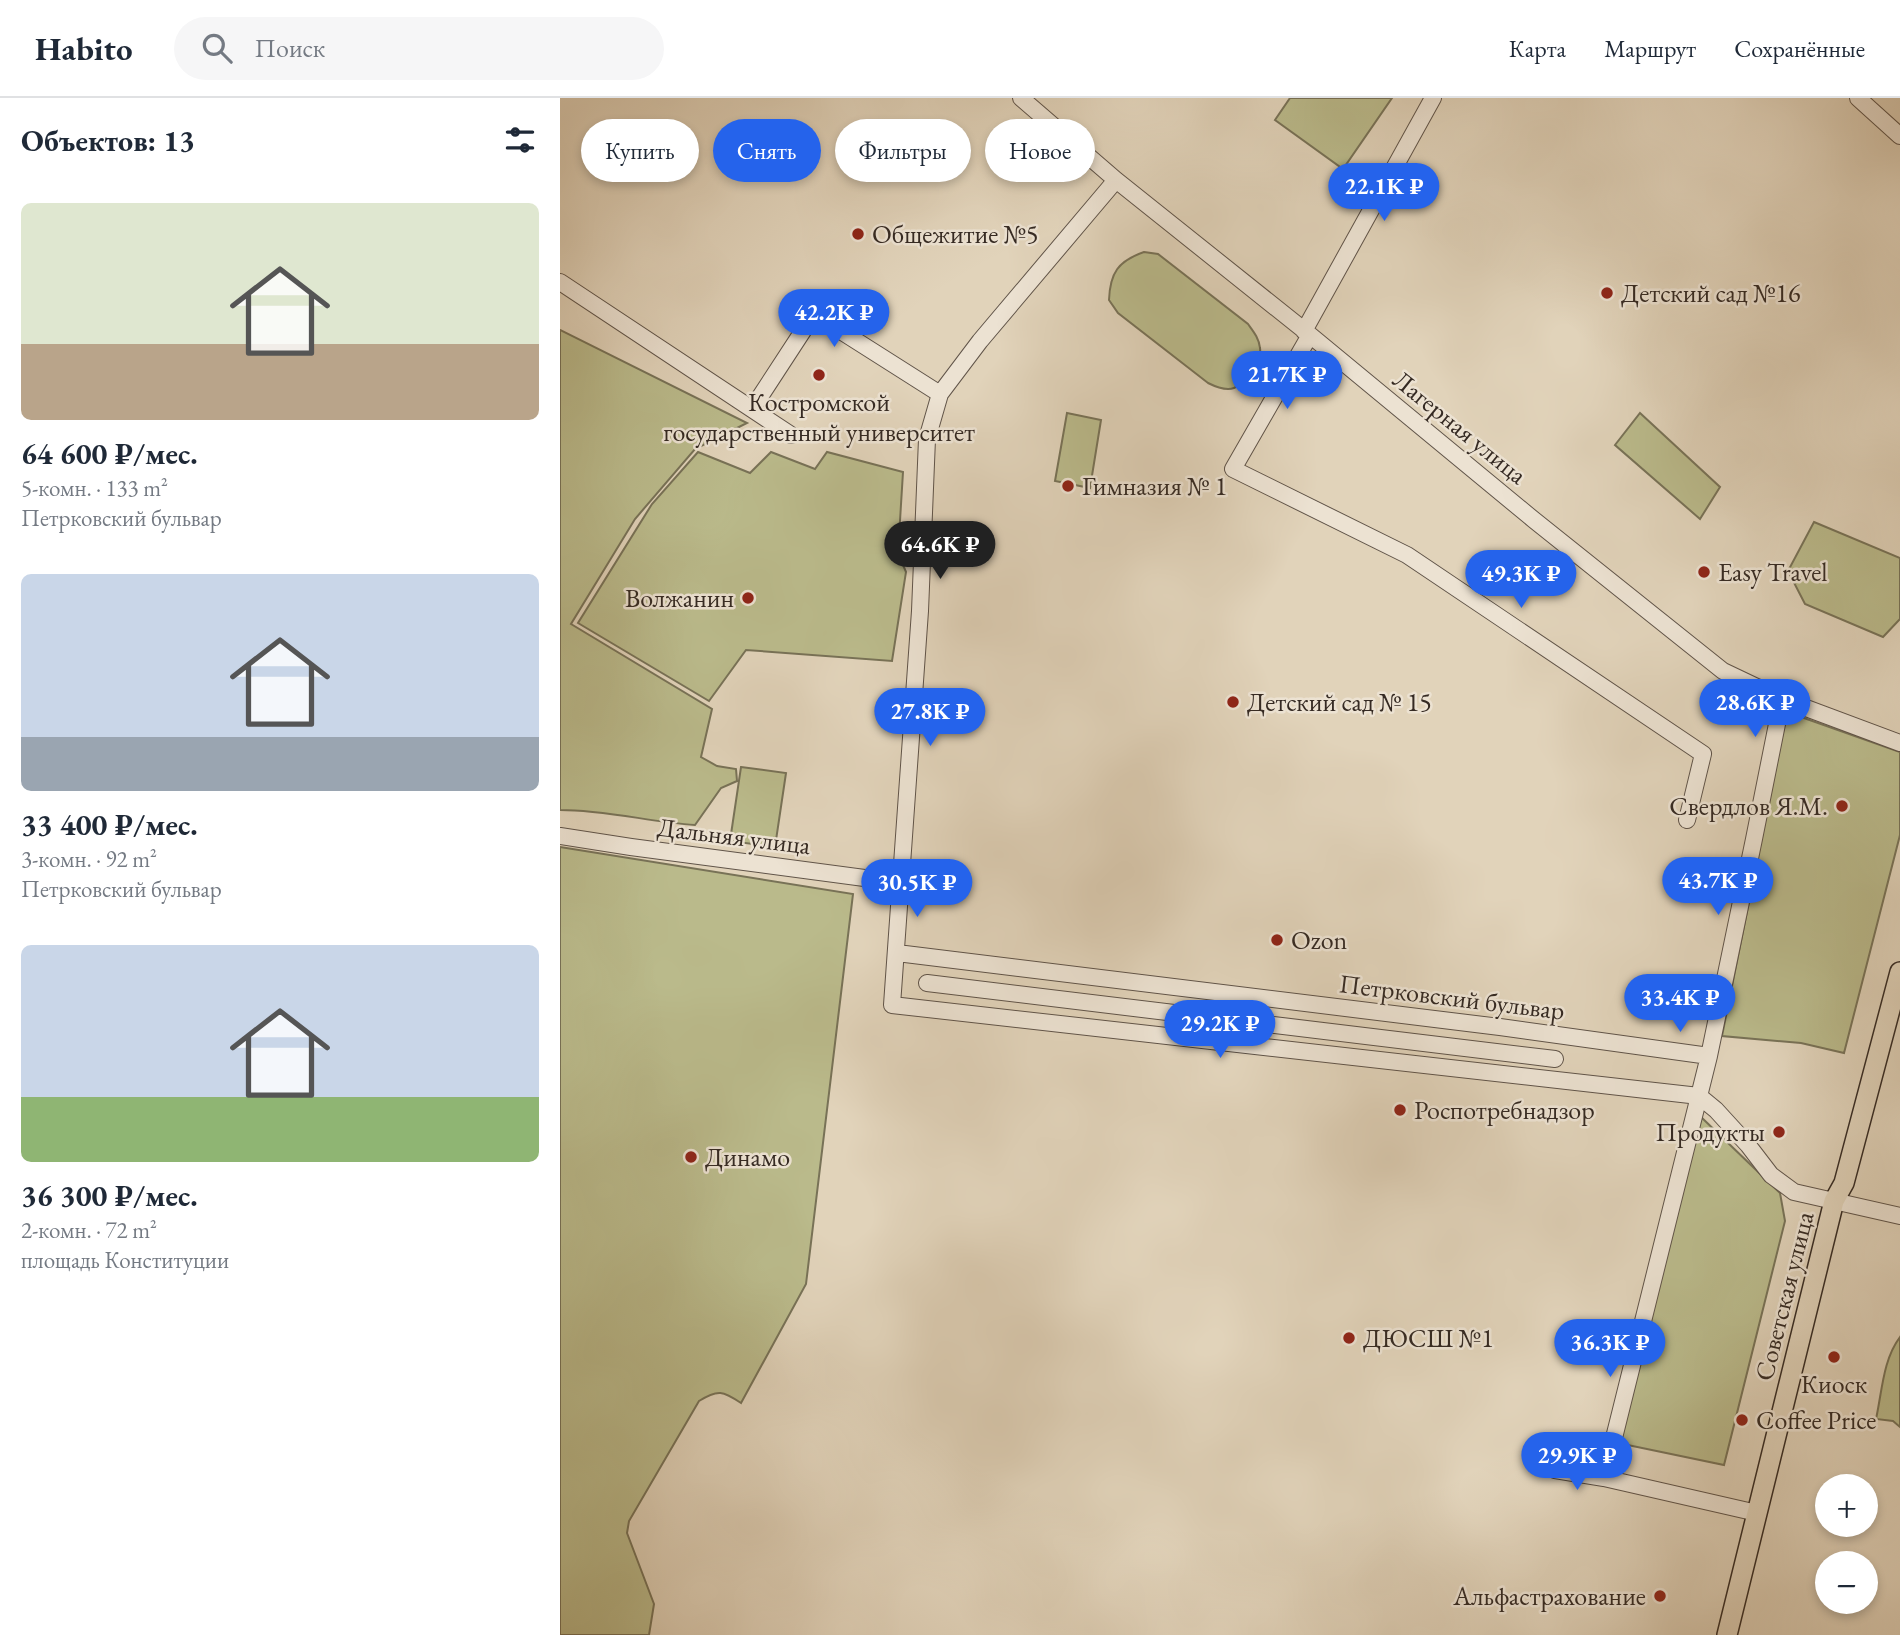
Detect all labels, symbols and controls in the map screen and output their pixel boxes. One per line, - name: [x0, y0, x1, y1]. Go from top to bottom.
- search box: [174, 17, 664, 80]
- text: Habito: [35, 27, 132, 70]
- icon: search: [198, 29, 236, 67]
- text: Поиск: [254, 31, 325, 65]
- text: Карта: [1509, 33, 1566, 64]
- text: Маршрут: [1604, 33, 1696, 64]
- text: Сохранённые: [1734, 33, 1865, 64]
- chip: Купить: [581, 119, 699, 182]
- chip: Снять: [713, 119, 821, 182]
- chip: Фильтры: [835, 119, 971, 182]
- chip: Новое: [985, 119, 1095, 182]
- text: Объектов: 13: [21, 121, 195, 160]
- icon: filters: [501, 121, 539, 159]
- pin: 22.1K ₽: [1319, 164, 1449, 223]
- text: 22.1K ₽: [1344, 171, 1424, 201]
- place label: Общежитие №5: [872, 217, 1039, 251]
- marker: Общежитие №5: [850, 226, 866, 242]
- icon: home: [217, 248, 343, 374]
- place label: Детский сад №16: [1621, 276, 1801, 310]
- marker: Детский сад №16: [1599, 285, 1615, 301]
- pin: 42.2K ₽: [769, 289, 899, 349]
- text: 42.2K ₽: [794, 297, 874, 327]
- pin: 21.7K ₽: [1222, 352, 1352, 411]
- text: 21.7K ₽: [1247, 359, 1327, 389]
- street label: Лагерная улица: [1386, 362, 1535, 492]
- marker: Костромской государственный университет: [811, 367, 827, 383]
- place label: Костромской государственный университет: [663, 385, 975, 449]
- text: 64 600 ₽/мес.: [21, 434, 198, 473]
- place label: Гимназия № 1: [1082, 469, 1227, 503]
- text: 5-комн. · 133 m²: [21, 473, 168, 503]
- marker: Гимназия № 1: [1060, 478, 1076, 494]
- text: Петрковский бульвар: [21, 503, 222, 533]
- pin: 64.6K ₽: [875, 522, 1005, 581]
- text: 64.6K ₽: [900, 529, 980, 559]
- pin: 49.3K ₽: [1456, 550, 1586, 610]
- place label: Easy Travel: [1718, 555, 1828, 589]
- text: 49.3K ₽: [1481, 558, 1561, 588]
- marker: Easy Travel: [1696, 564, 1712, 580]
- place label: Волжанин: [625, 581, 734, 615]
- marker: Волжанин: [740, 590, 756, 606]
- icon: home: [217, 619, 343, 745]
- pin: 28.6K ₽: [1690, 680, 1820, 739]
- place label: Детский сад № 15: [1247, 685, 1432, 719]
- text: 28.6K ₽: [1715, 687, 1795, 717]
- pin: 27.8K ₽: [865, 688, 995, 748]
- marker: Детский сад № 15: [1225, 694, 1241, 710]
- text: 27.8K ₽: [890, 696, 970, 726]
- place label: Свердлов Я.М.: [1669, 789, 1828, 823]
- marker: Свердлов Я.М.: [1834, 798, 1850, 814]
- text: 33 400 ₽/мес.: [21, 805, 198, 844]
- street label: Дальняя улица: [655, 810, 813, 862]
- text: 3-комн. · 92 m²: [21, 844, 157, 874]
- pin: 43.7K ₽: [1653, 858, 1783, 917]
- pin: 30.5K ₽: [852, 860, 982, 919]
- text: 43.7K ₽: [1678, 865, 1758, 895]
- text: 30.5K ₽: [877, 867, 957, 897]
- text: Петрковский бульвар: [21, 874, 222, 904]
- place label: Ozon: [1291, 923, 1348, 957]
- marker: Ozon: [1269, 932, 1285, 948]
- street label: Петрковский бульвар: [1337, 966, 1567, 1028]
- pin: 33.4K ₽: [1615, 974, 1745, 1034]
- text: 33.4K ₽: [1640, 982, 1720, 1012]
- icon: home: [217, 990, 343, 1116]
- pin: 29.2K ₽: [1155, 1000, 1285, 1060]
- text: 29.2K ₽: [1180, 1008, 1260, 1038]
- place label: Роспотребнадзор: [1414, 1093, 1595, 1127]
- marker: Роспотребнадзор: [1392, 1102, 1408, 1118]
- place label: Продукты: [1656, 1115, 1765, 1149]
- marker: Продукты: [1771, 1124, 1787, 1140]
- place label: Динамо: [705, 1140, 790, 1174]
- marker: Динамо: [683, 1149, 699, 1165]
- text: 36 300 ₽/мес.: [21, 1176, 198, 1215]
- street label: Советская улица: [1747, 1207, 1822, 1384]
- text: 2-комн. · 72 m²: [21, 1215, 157, 1245]
- text: площадь Конституции: [21, 1245, 229, 1275]
- pin: 36.3K ₽: [1545, 1320, 1675, 1379]
- place label: ДЮСШ №1: [1363, 1321, 1494, 1355]
- text: 36.3K ₽: [1570, 1327, 1650, 1357]
- marker: ДЮСШ №1: [1341, 1330, 1357, 1346]
- marker: Киоск: [1826, 1349, 1842, 1365]
- place label: Киоск: [1801, 1367, 1868, 1401]
- place label: Coffee Price: [1756, 1403, 1876, 1437]
- marker: Coffee Price: [1734, 1412, 1750, 1428]
- pin: 29.9K ₽: [1512, 1432, 1642, 1492]
- text: 29.9K ₽: [1537, 1440, 1617, 1470]
- map controls: [1815, 1474, 1878, 1614]
- button: +: [1815, 1474, 1878, 1537]
- button: −: [1815, 1551, 1878, 1614]
- place label: Альфастрахование: [1452, 1579, 1646, 1613]
- marker: Альфастрахование: [1652, 1588, 1668, 1604]

